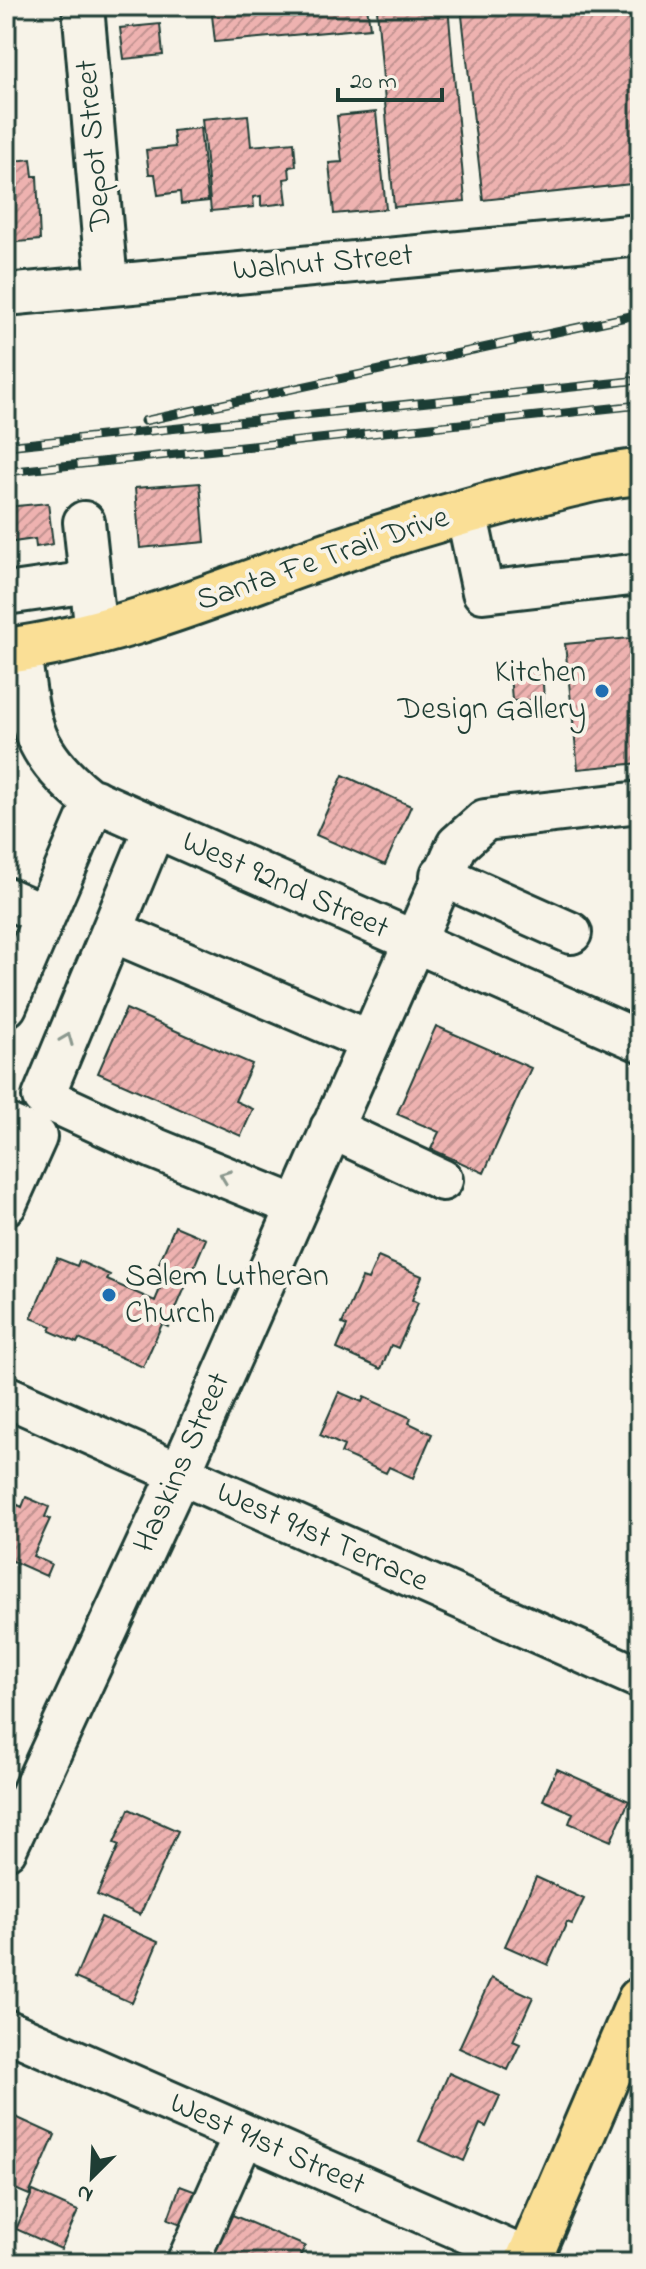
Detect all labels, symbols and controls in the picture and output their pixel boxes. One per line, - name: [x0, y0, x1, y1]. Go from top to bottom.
- scale bar: [338, 52, 442, 102]
- street label: Depot Street: [64, 57, 126, 233]
- text: 20 m: [350, 65, 397, 100]
- street label: Walnut Street: [231, 233, 415, 295]
- street label: Santa Fe Trail Drive: [190, 495, 456, 625]
- place label: Kitchen Design Gallery: [397, 650, 586, 734]
- marker: Kitchen Design Gallery: [593, 682, 611, 700]
- street label: West 92nd Street: [174, 819, 396, 953]
- one-way arrow: [58, 1033, 74, 1047]
- one-way arrow: [219, 1169, 233, 1186]
- place label: Salem Lutheran Church: [125, 1254, 329, 1338]
- marker: Salem Lutheran Church: [100, 1286, 118, 1304]
- street label: Haskins Street: [122, 1365, 244, 1561]
- street label: West 91st Terrace: [209, 1470, 436, 1606]
- street label: West 91st Street: [162, 2081, 373, 2209]
- north arrow: [52, 2137, 132, 2217]
- text: N: [72, 2175, 98, 2210]

